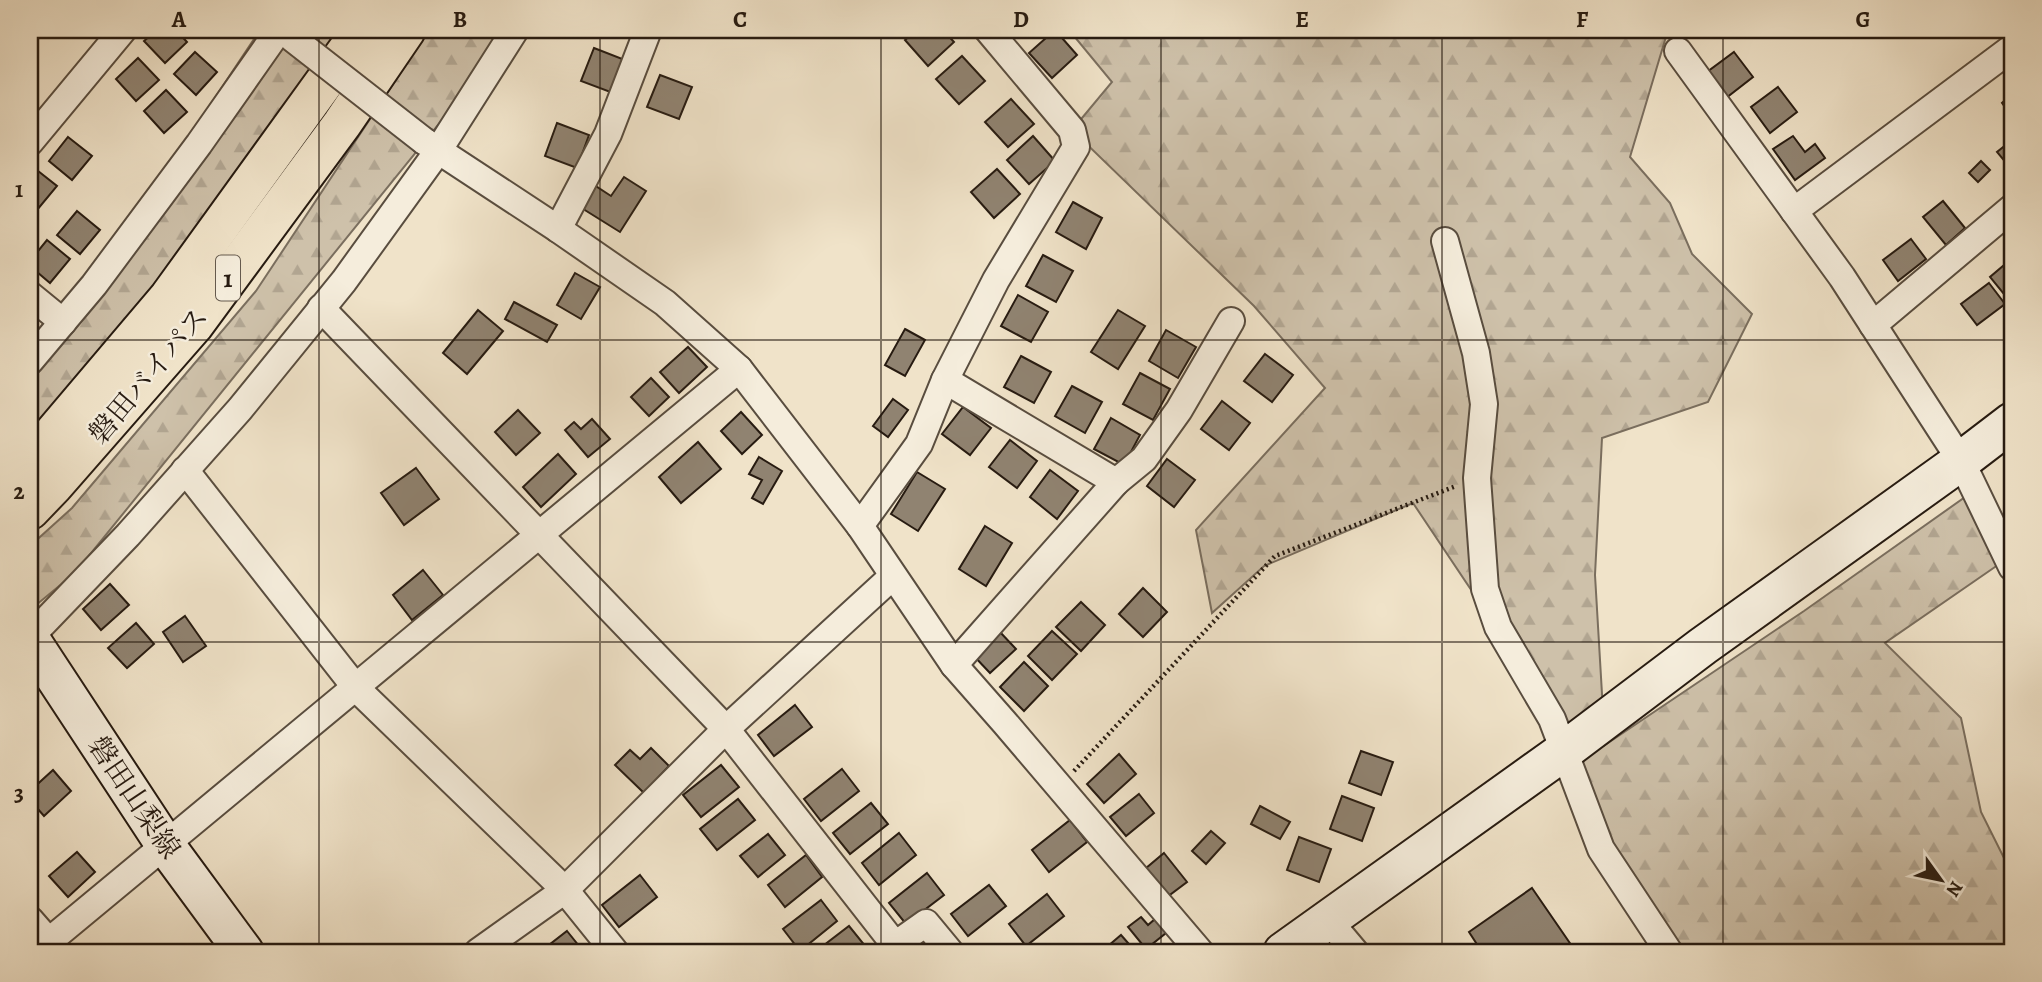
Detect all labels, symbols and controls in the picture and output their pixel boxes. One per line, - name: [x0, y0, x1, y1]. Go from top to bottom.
- text: A: [171, 4, 187, 35]
- text: B: [453, 4, 467, 35]
- text: C: [733, 4, 747, 35]
- text: D: [1013, 4, 1029, 35]
- text: E: [1295, 4, 1309, 35]
- text: F: [1576, 4, 1589, 35]
- text: G: [1855, 4, 1871, 35]
- text: 1: [15, 174, 23, 205]
- road number: 1: [216, 256, 240, 300]
- street label: 磐田バイパス: [80, 299, 217, 452]
- text: 2: [13, 476, 25, 507]
- street label: 磐田山梨線: [79, 729, 189, 866]
- text: 3: [14, 778, 24, 809]
- north arrow: [1906, 846, 1976, 916]
- text: N: [1940, 876, 1969, 902]

